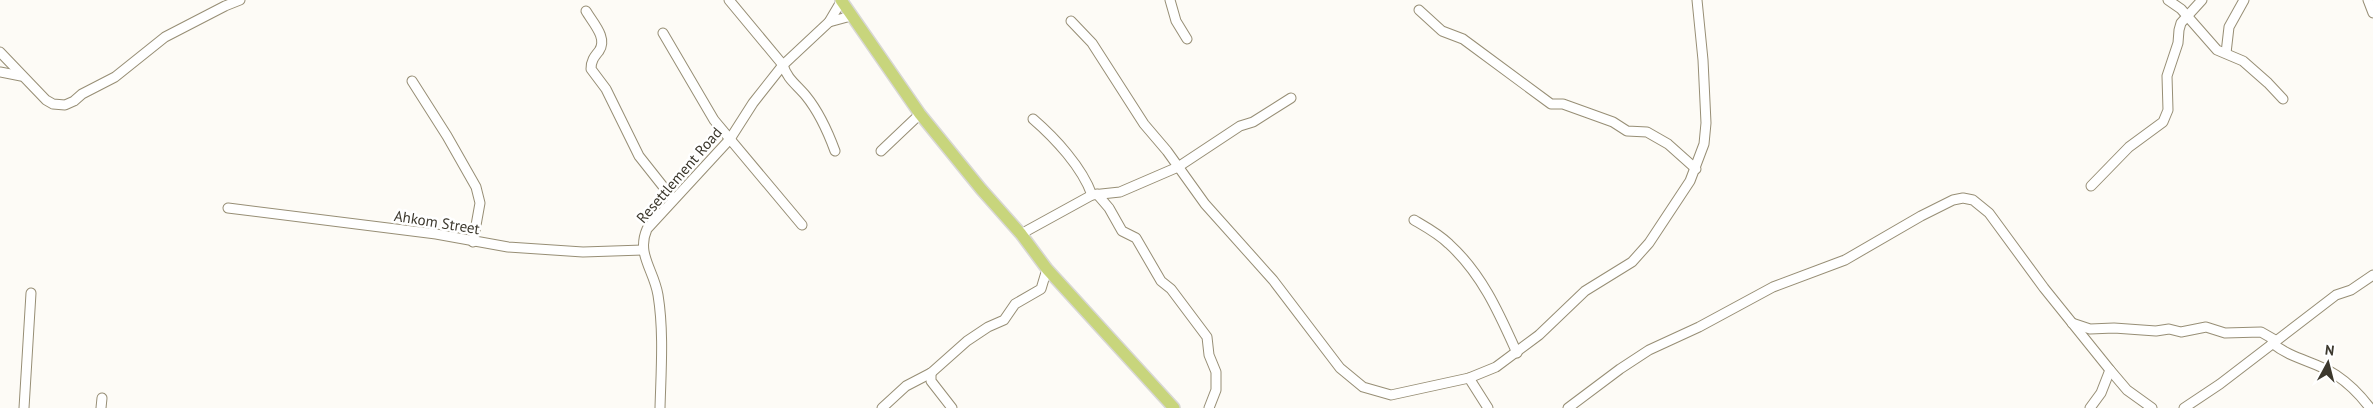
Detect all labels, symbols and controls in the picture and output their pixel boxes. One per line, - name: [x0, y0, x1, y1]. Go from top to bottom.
- street label: Resettlement Road: [632, 123, 726, 227]
- street label: Ahkom Street: [393, 206, 481, 238]
- north arrow: [2303, 338, 2353, 388]
- text: N: [2324, 341, 2335, 360]

